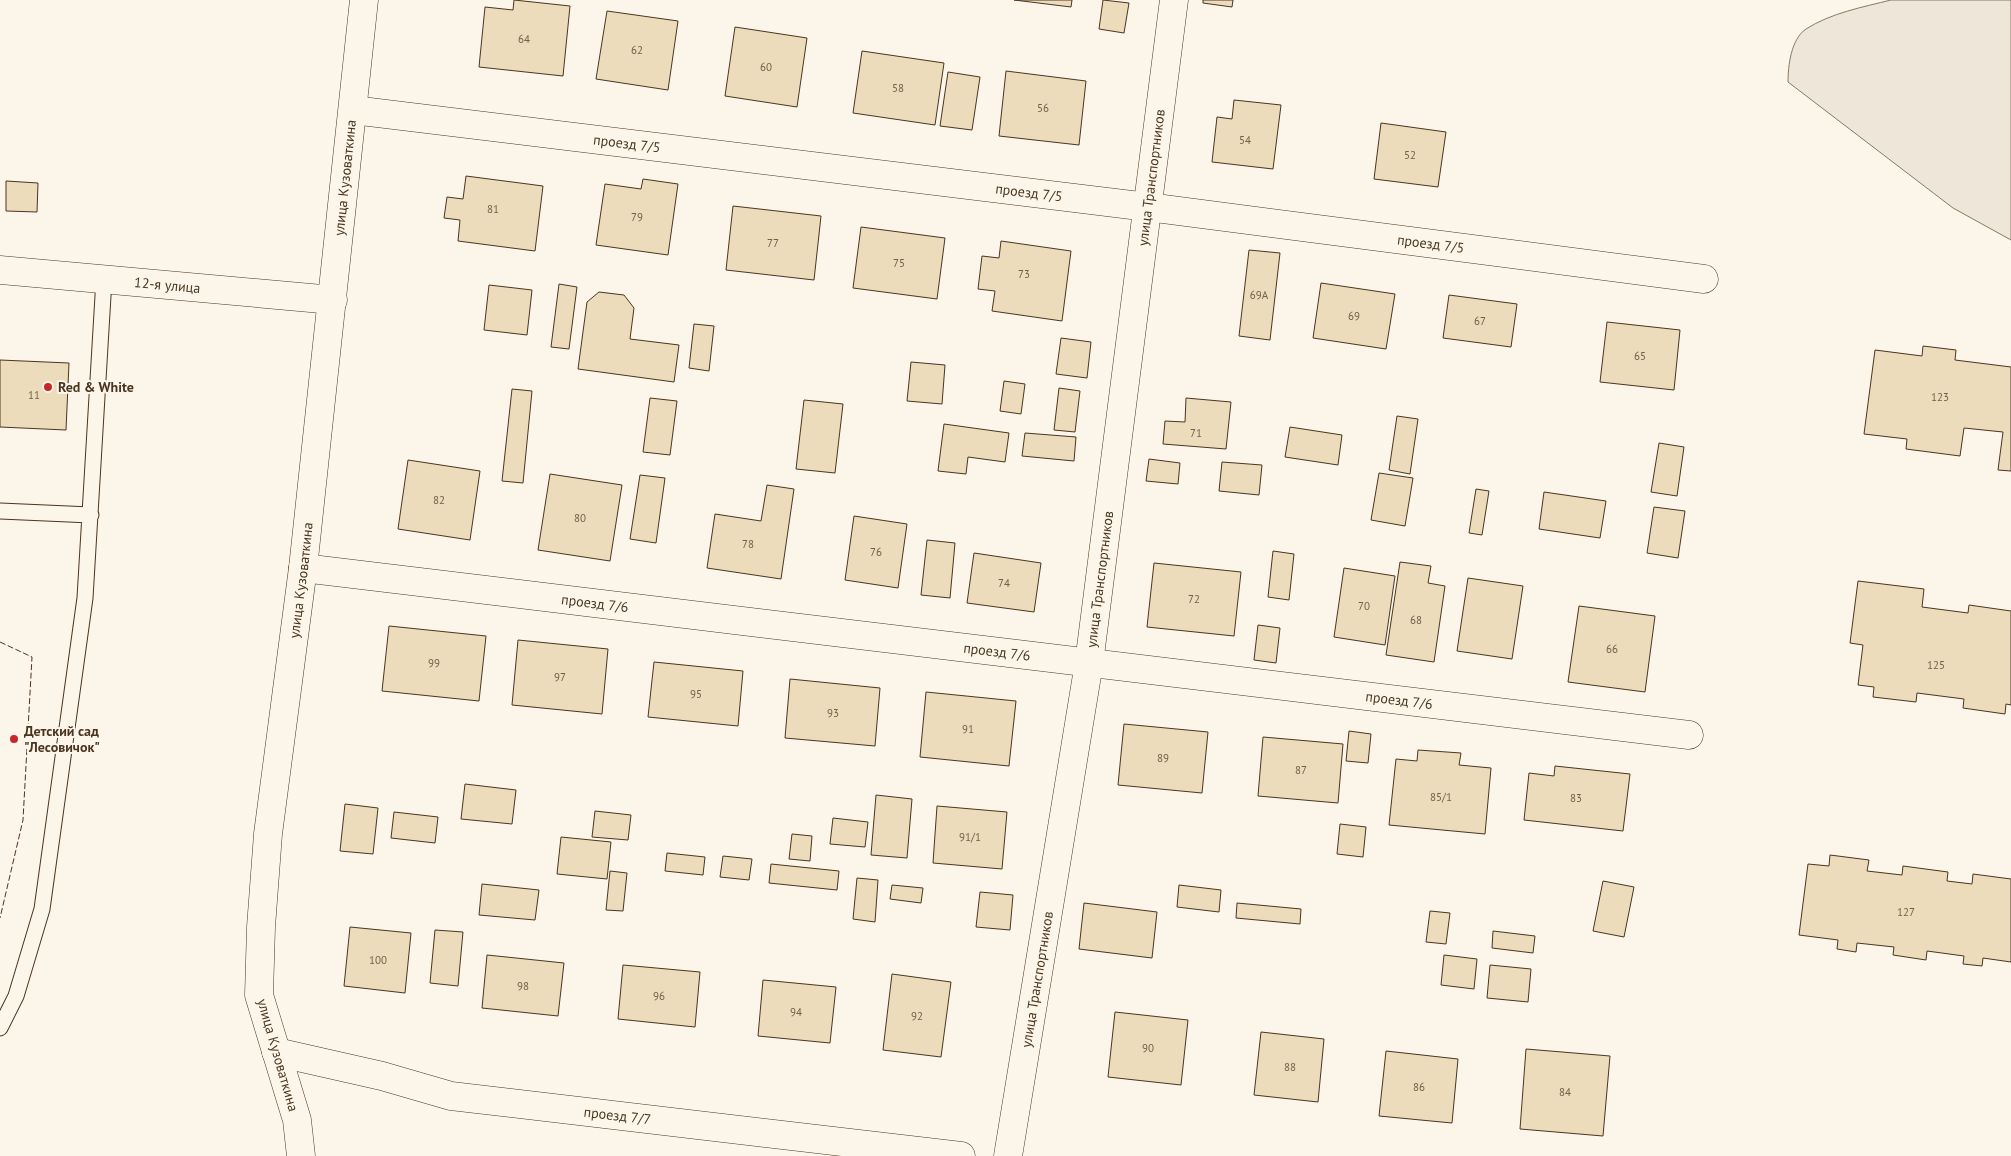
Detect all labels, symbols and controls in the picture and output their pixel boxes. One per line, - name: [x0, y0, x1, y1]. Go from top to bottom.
- house number: 64: [518, 32, 530, 46]
- house number: 62: [631, 43, 643, 57]
- house number: 60: [760, 60, 772, 74]
- house number: 58: [892, 81, 904, 95]
- house number: 56: [1037, 101, 1049, 115]
- street label: улица Транспортников: [1134, 108, 1169, 247]
- street label: улица Кузоваткина: [330, 119, 360, 237]
- street label: проезд 7/5: [592, 130, 662, 156]
- house number: 54: [1239, 133, 1251, 147]
- house number: 52: [1404, 148, 1416, 162]
- street label: проезд 7/5: [994, 179, 1064, 205]
- house number: 81: [487, 202, 499, 216]
- house number: 79: [631, 210, 643, 224]
- street label: проезд 7/5: [1396, 230, 1465, 257]
- house number: 77: [767, 236, 779, 250]
- house number: 75: [893, 256, 905, 270]
- house number: 73: [1018, 267, 1030, 281]
- street label: 12-я улица: [133, 273, 201, 297]
- house number: 69А: [1250, 288, 1269, 302]
- house number: 69: [1348, 309, 1360, 323]
- house number: 67: [1474, 314, 1486, 328]
- house number: 65: [1634, 349, 1646, 363]
- place label: Red & White: [58, 378, 134, 396]
- marker: Red & White: [42, 381, 54, 393]
- house number: 11: [28, 388, 40, 402]
- house number: 123: [1931, 390, 1949, 404]
- house number: 71: [1190, 426, 1202, 440]
- house number: 82: [433, 493, 445, 507]
- street label: улица Транспортников: [1082, 510, 1117, 649]
- house number: 80: [574, 511, 586, 525]
- street label: улица Кузоваткина: [285, 521, 317, 639]
- house number: 78: [742, 537, 754, 551]
- house number: 76: [870, 545, 882, 559]
- house number: 74: [998, 576, 1010, 590]
- street label: проезд 7/6: [560, 590, 629, 616]
- house number: 72: [1188, 592, 1200, 606]
- house number: 70: [1358, 599, 1370, 613]
- house number: 68: [1410, 613, 1422, 627]
- street label: проезд 7/6: [962, 639, 1032, 665]
- house number: 66: [1606, 642, 1618, 656]
- house number: 99: [428, 656, 440, 670]
- house number: 125: [1927, 658, 1945, 672]
- house number: 97: [554, 670, 566, 684]
- house number: 95: [690, 687, 702, 701]
- street label: проезд 7/6: [1364, 687, 1434, 713]
- house number: 93: [827, 706, 839, 720]
- place label: Детский сад "Лесовичок": [24, 722, 100, 756]
- house number: 91: [962, 722, 974, 736]
- marker: Детский сад "Лесовичок": [8, 733, 20, 745]
- house number: 89: [1157, 751, 1169, 765]
- house number: 87: [1295, 763, 1307, 777]
- house number: 85/1: [1430, 790, 1452, 804]
- house number: 83: [1570, 791, 1582, 805]
- house number: 91/1: [959, 830, 981, 844]
- house number: 127: [1897, 905, 1915, 919]
- street label: улица Транспортников: [1017, 910, 1057, 1049]
- house number: 100: [369, 953, 387, 967]
- house number: 98: [517, 979, 529, 993]
- house number: 96: [653, 989, 665, 1003]
- street label: улица Кузоваткина: [253, 997, 303, 1114]
- house number: 94: [790, 1005, 802, 1019]
- house number: 92: [911, 1009, 923, 1023]
- house number: 90: [1142, 1041, 1154, 1055]
- house number: 88: [1284, 1060, 1296, 1074]
- house number: 86: [1413, 1080, 1425, 1094]
- house number: 84: [1559, 1085, 1571, 1099]
- street label: проезд 7/7: [583, 1103, 652, 1128]

